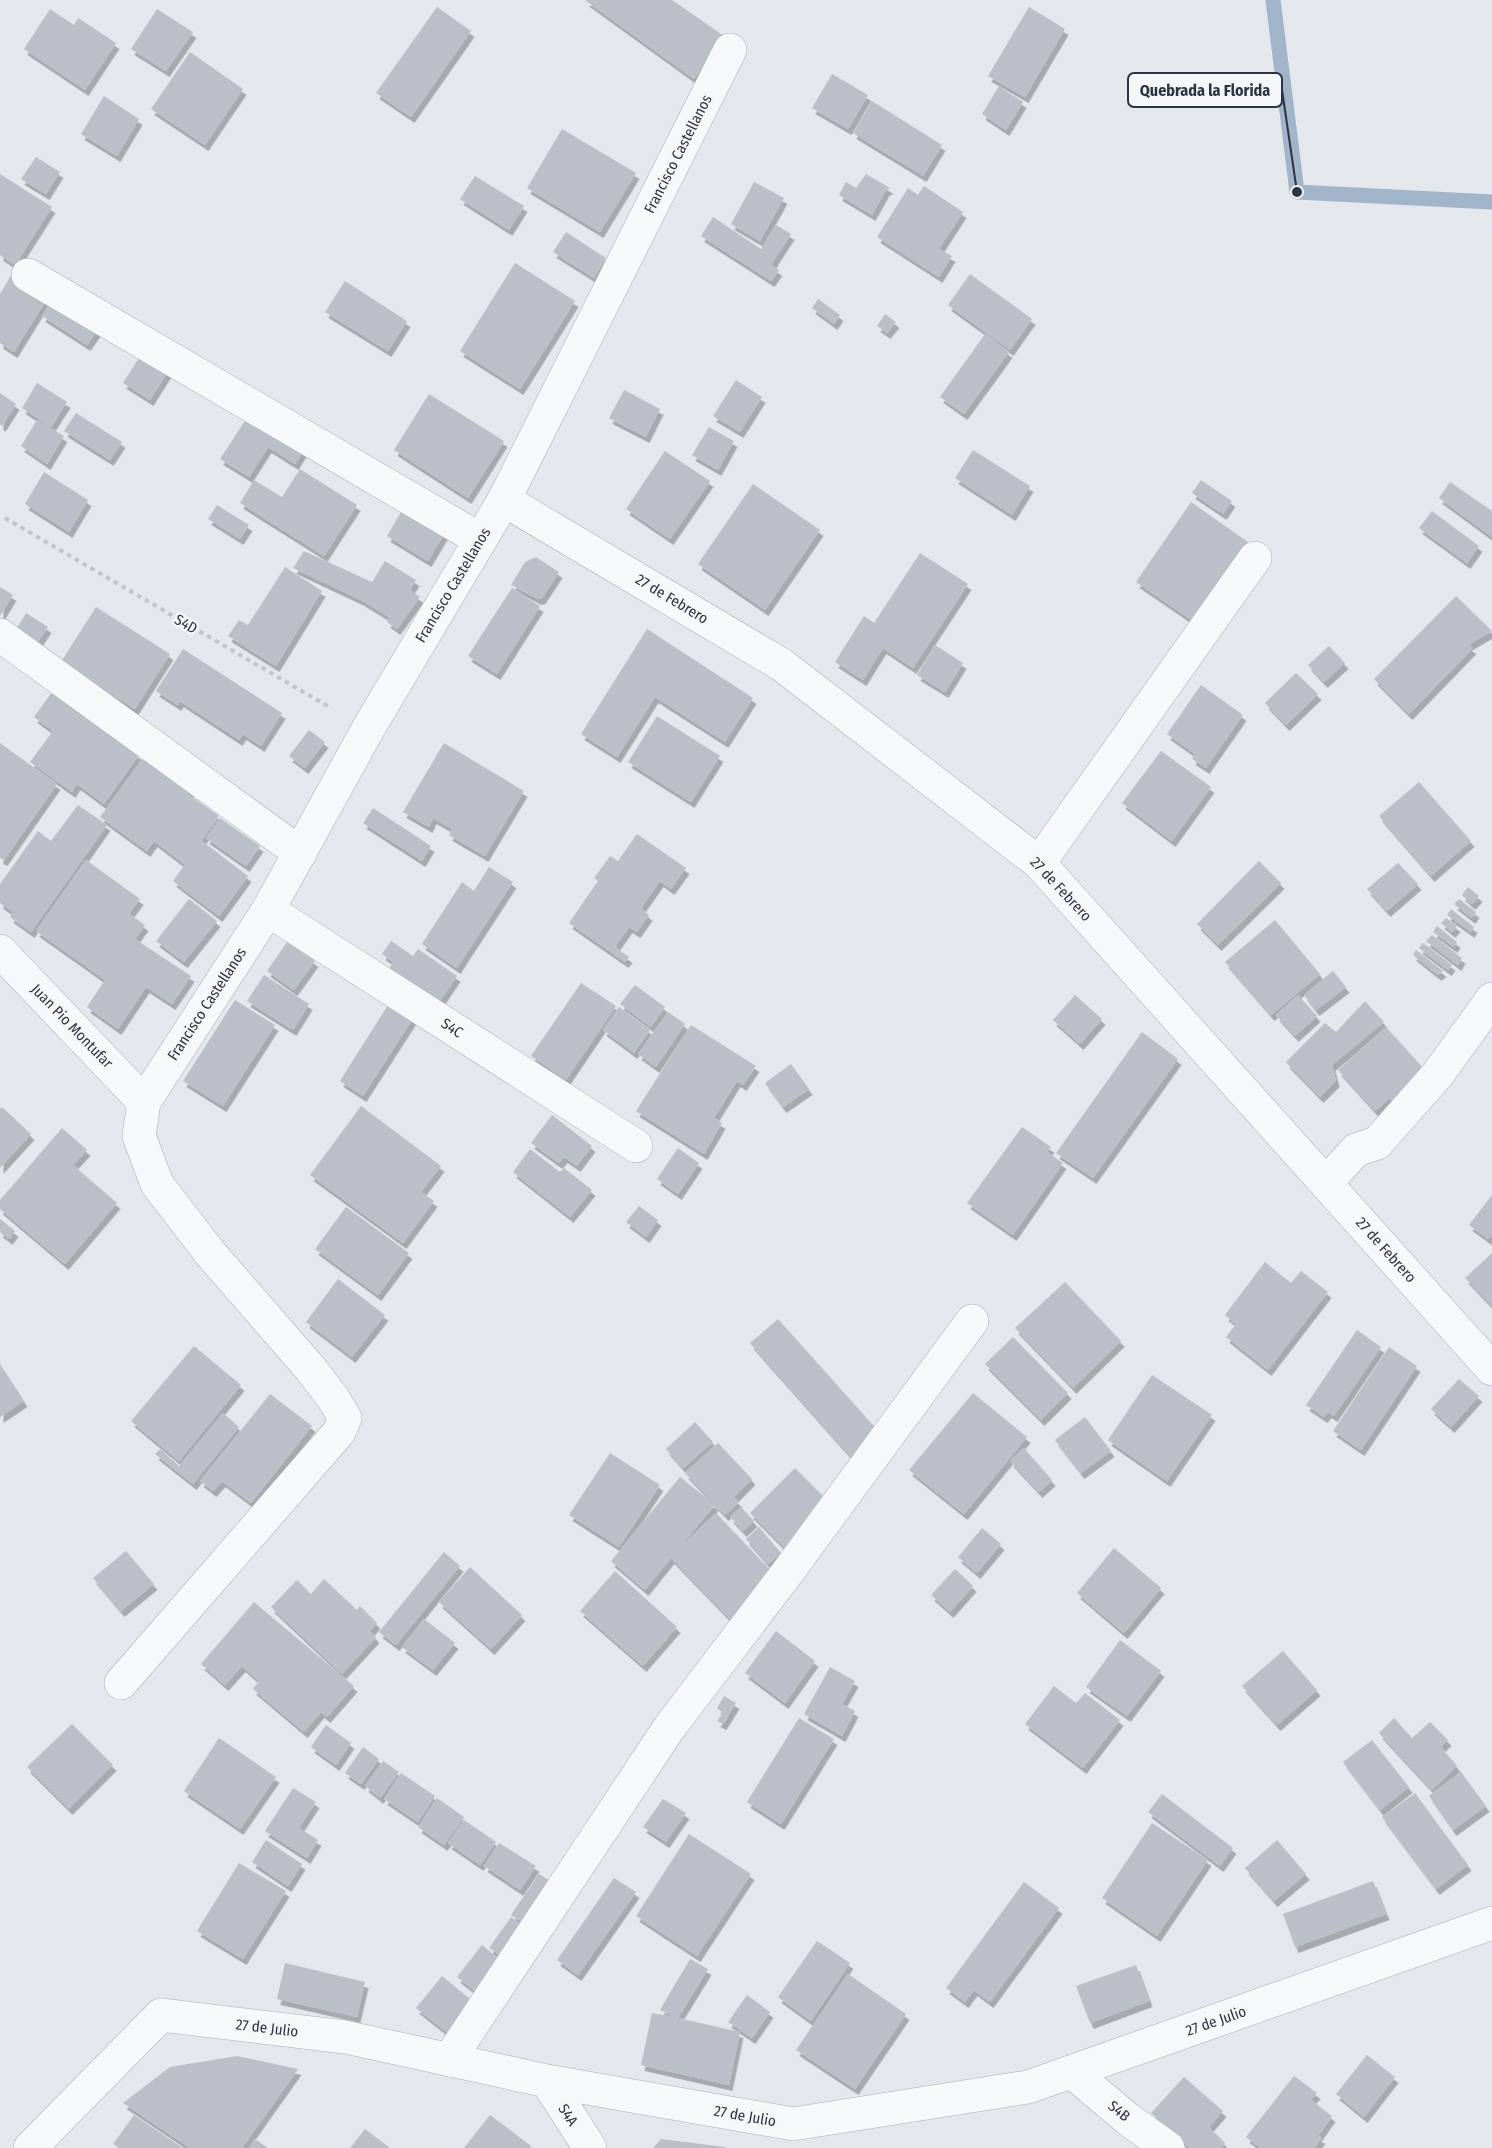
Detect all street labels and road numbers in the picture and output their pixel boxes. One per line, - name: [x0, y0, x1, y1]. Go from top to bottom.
- street label: Francisco Castellanos: [640, 92, 716, 216]
- street label: Francisco Castellanos: [412, 524, 494, 646]
- street label: 27 de Febrero: [632, 570, 712, 628]
- street label: S4D: [171, 610, 201, 638]
- street label: 27 de Febrero: [1027, 853, 1095, 925]
- street label: Francisco Castellanos: [164, 944, 250, 1064]
- street label: Juan Pio Montufar: [27, 980, 117, 1072]
- street label: S4C: [438, 1014, 467, 1042]
- street label: 27 de Febrero: [1352, 1214, 1420, 1286]
- street label: 27 de Julio: [1183, 2002, 1249, 2040]
- street label: 27 de Julio: [235, 2015, 299, 2041]
- street label: S4B: [1104, 2097, 1134, 2125]
- street label: S4A: [554, 2101, 582, 2129]
- street label: 27 de Julio: [713, 2102, 778, 2130]

